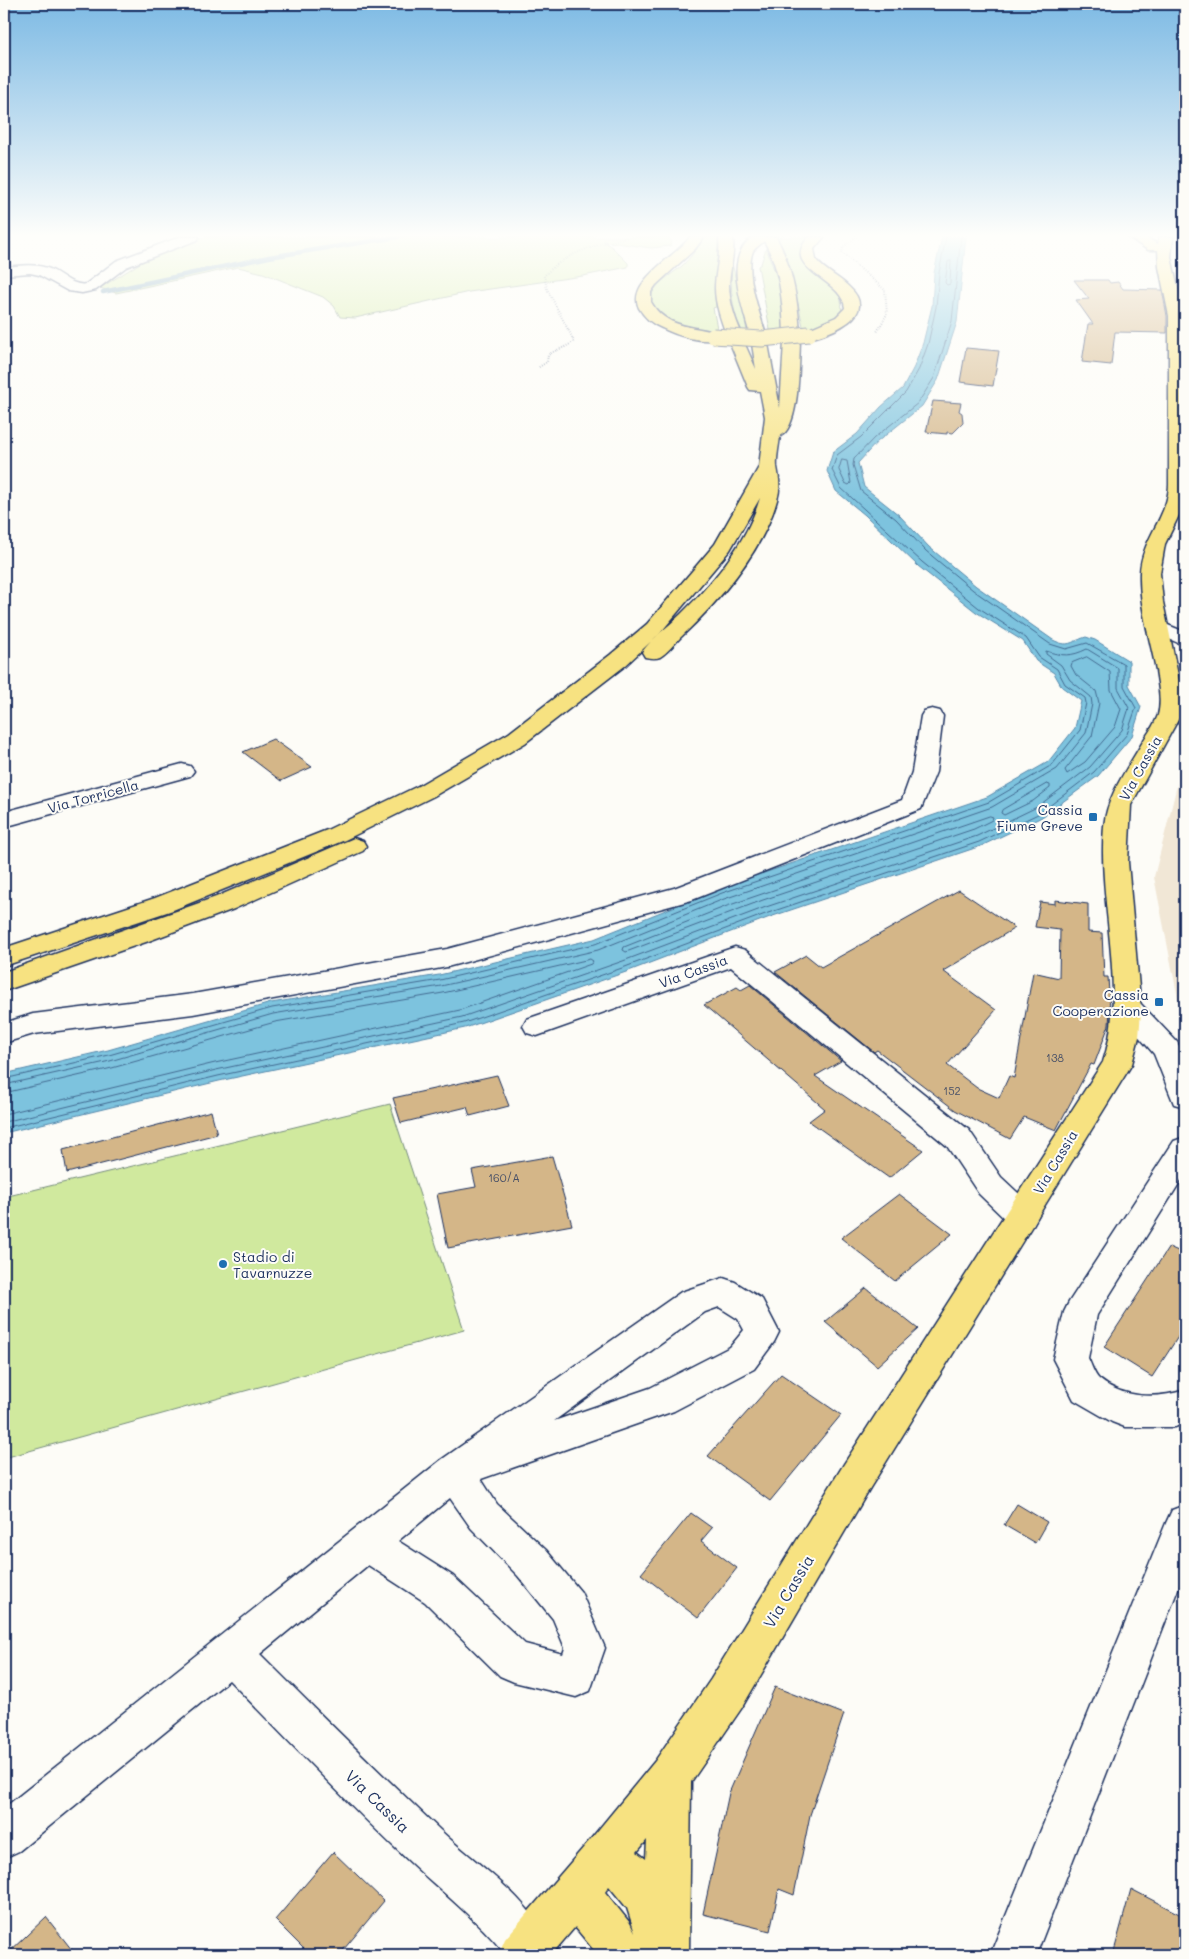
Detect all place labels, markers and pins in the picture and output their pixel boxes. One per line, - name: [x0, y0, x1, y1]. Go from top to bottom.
- place label: Cassia Fiume Greve: [997, 800, 1083, 835]
- marker: Cassia Fiume Greve: [1087, 811, 1099, 823]
- place label: Cassia Cooperazione: [1053, 985, 1149, 1020]
- marker: Cassia Cooperazione: [1153, 996, 1165, 1008]
- place label: Stadio di Tavarnuzze: [233, 1247, 312, 1282]
- marker: Stadio di Tavarnuzze: [217, 1258, 229, 1270]

